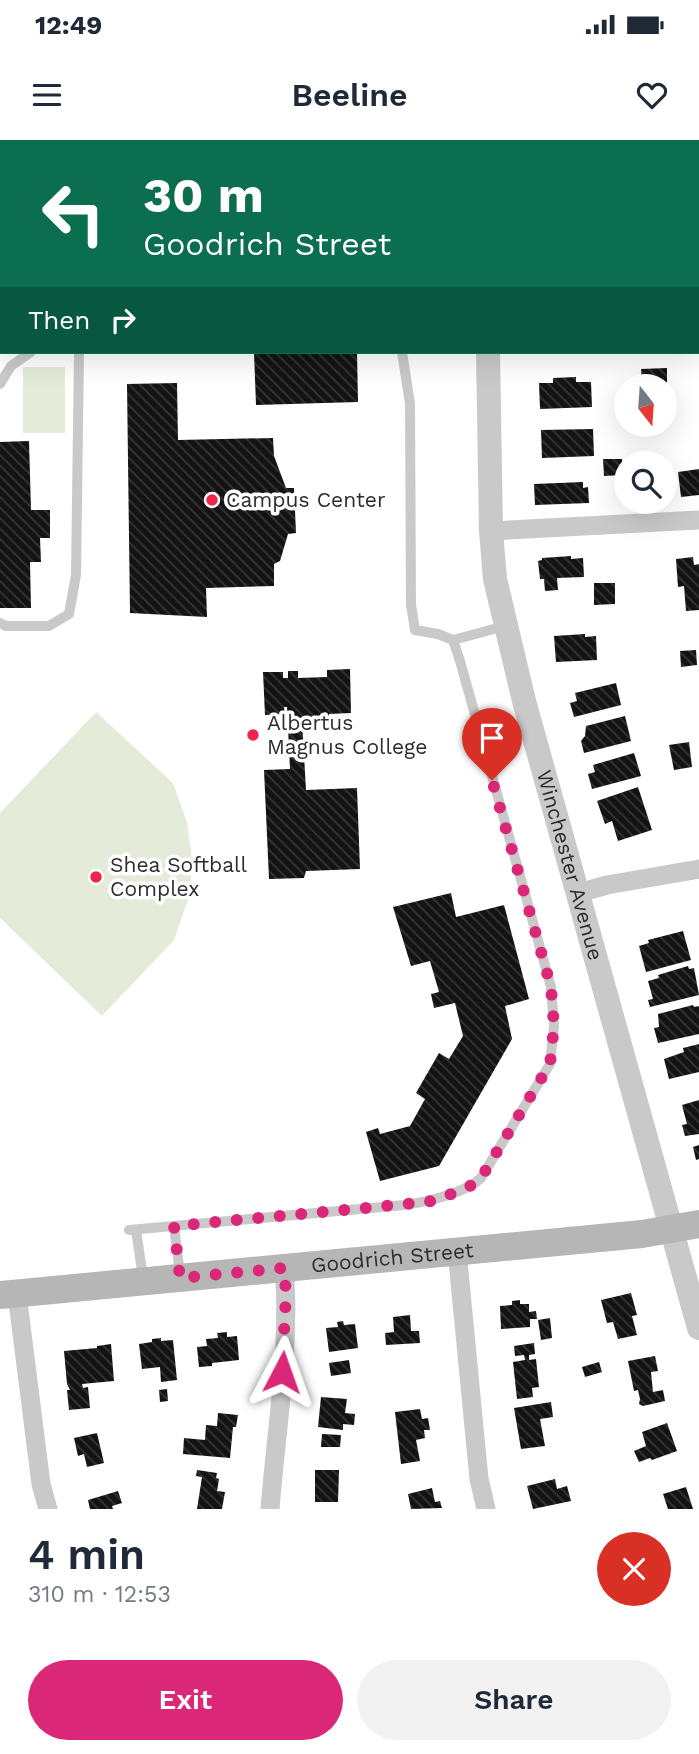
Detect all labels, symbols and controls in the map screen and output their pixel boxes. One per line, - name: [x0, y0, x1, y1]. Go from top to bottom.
- text: 12:49: [35, 10, 102, 40]
- icon: menu: [28, 76, 66, 114]
- text: Beeline: [291, 76, 408, 114]
- icon: heart: [633, 76, 671, 114]
- text: 30 m: [143, 166, 264, 224]
- icon: left: [28, 168, 119, 259]
- text: Goodrich Street: [143, 225, 391, 263]
- icon: right: [104, 301, 142, 339]
- text: Then: [28, 305, 90, 335]
- north arrow: [614, 374, 677, 438]
- map controls: [614, 374, 677, 514]
- button: search: [614, 451, 677, 514]
- place label: Campus Center: [226, 487, 386, 512]
- marker: Campus Center: [204, 492, 220, 508]
- pin: [462, 708, 522, 780]
- place label: Albertus Magnus College: [267, 710, 427, 759]
- icon: arrive: [473, 719, 511, 757]
- marker: Albertus Magnus College: [245, 727, 261, 743]
- street label: Winchester Avenue: [532, 767, 609, 963]
- place label: Shea Softball Complex: [110, 852, 247, 901]
- marker: Shea Softball Complex: [88, 869, 104, 885]
- street label: Goodrich Street: [310, 1237, 475, 1277]
- position arrow: [245, 1335, 319, 1409]
- text: 4 min: [28, 1530, 145, 1579]
- button: close: [597, 1532, 671, 1606]
- text: 310 m · 12:53: [28, 1581, 171, 1608]
- button: Exit: [28, 1660, 343, 1740]
- button: Share: [357, 1660, 671, 1740]

